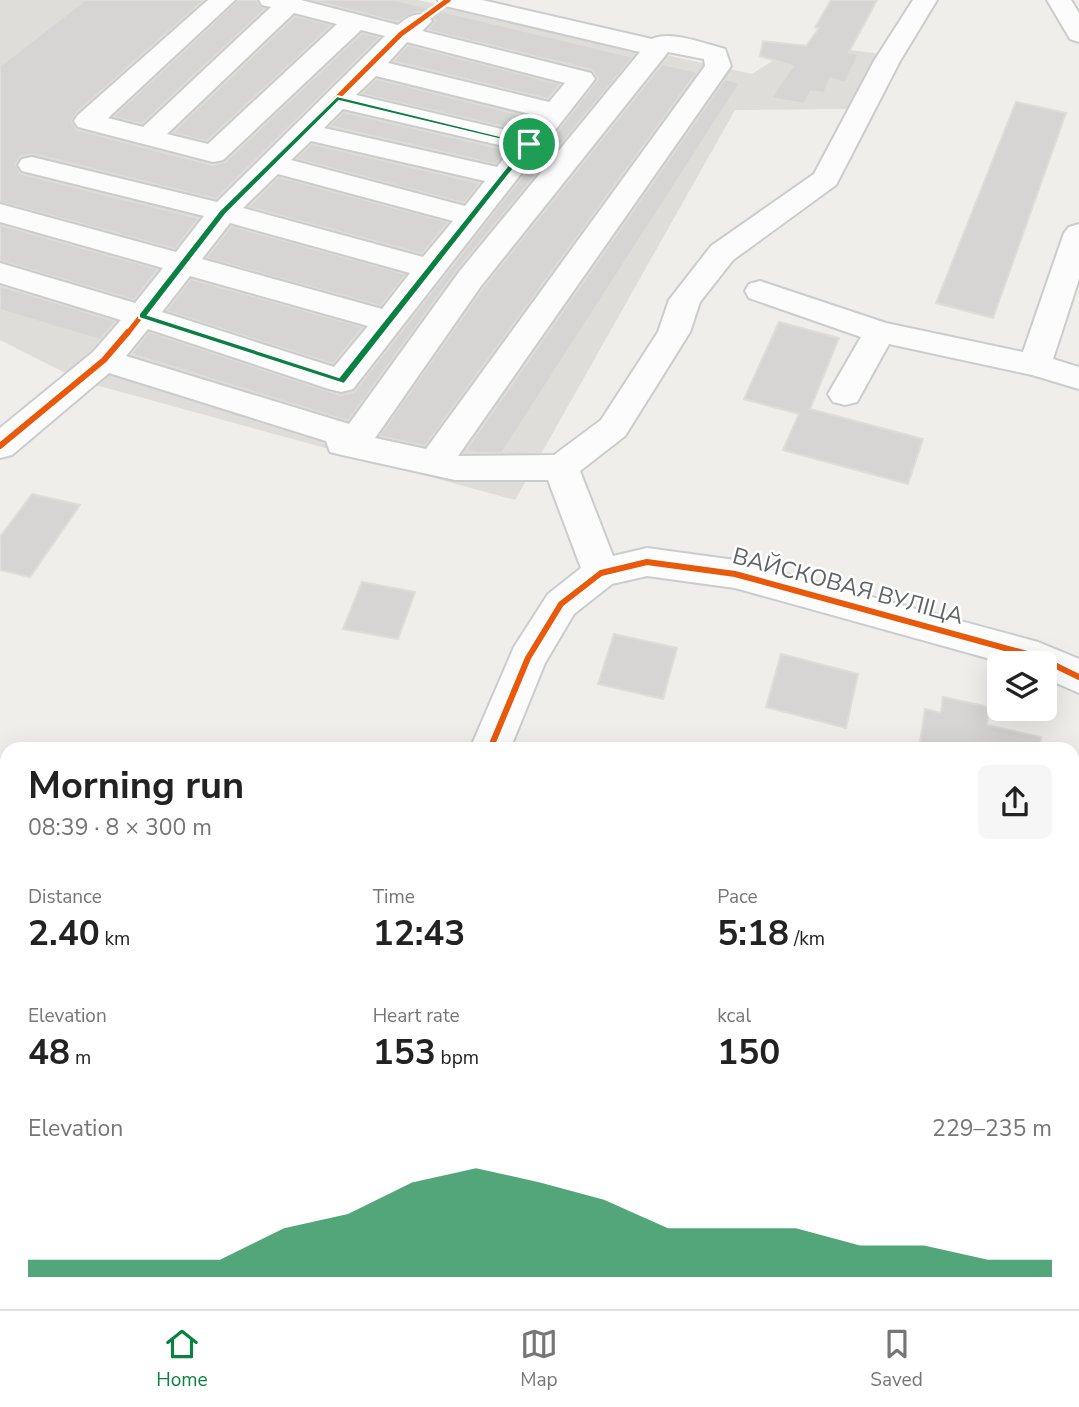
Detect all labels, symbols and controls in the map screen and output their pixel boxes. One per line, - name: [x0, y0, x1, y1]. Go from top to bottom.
- pin: [499, 114, 559, 174]
- icon: arrive: [510, 125, 548, 163]
- street label: ВАЙСКОВАЯ ВУЛІЦА: [729, 540, 967, 632]
- map controls: [987, 651, 1057, 721]
- button: layers: [987, 651, 1057, 721]
- text: Morning run: [28, 760, 244, 811]
- button: share: [978, 765, 1052, 839]
- text: 08:39 · 8 × 300 m: [28, 812, 212, 843]
- text: Distance: [28, 884, 102, 910]
- text: Time: [373, 884, 415, 910]
- text: Pace: [717, 884, 758, 910]
- text: 2.40: [28, 910, 100, 957]
- text: 12:43: [373, 910, 465, 957]
- text: 5:18: [717, 910, 789, 957]
- text: km: [100, 926, 130, 952]
- text: /km: [789, 926, 825, 952]
- text: Elevation: [28, 1003, 107, 1029]
- text: Heart rate: [373, 1003, 460, 1029]
- text: kcal: [717, 1003, 751, 1029]
- text: 48: [28, 1029, 70, 1076]
- text: 153: [373, 1029, 436, 1076]
- text: 150: [717, 1029, 780, 1076]
- text: m: [70, 1045, 91, 1071]
- text: bpm: [436, 1045, 479, 1071]
- text: Elevation: [28, 1113, 123, 1144]
- text: 229–235 m: [932, 1113, 1052, 1144]
- tab: Home: [156, 1325, 208, 1393]
- tab: Map: [520, 1325, 558, 1393]
- tab: Saved: [870, 1325, 923, 1393]

